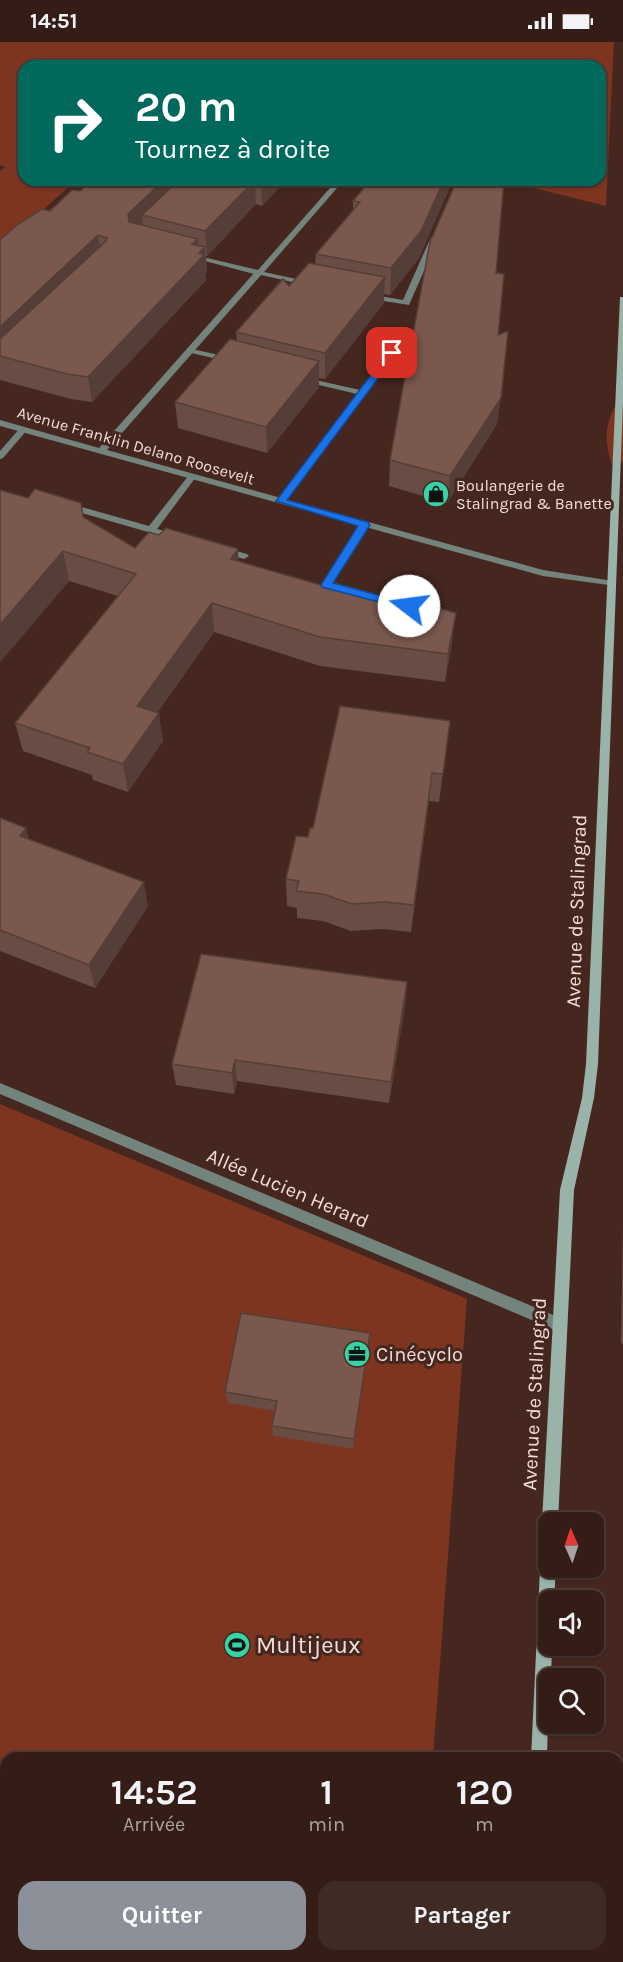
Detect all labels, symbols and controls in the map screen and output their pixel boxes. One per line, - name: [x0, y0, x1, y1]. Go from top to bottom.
- text: 14:51: [30, 8, 78, 34]
- text: 20 m: [135, 82, 237, 132]
- icon: right: [36, 84, 114, 162]
- text: Tournez à droite: [135, 133, 330, 165]
- pin: [366, 327, 417, 378]
- icon: arrive: [375, 336, 408, 369]
- street label: Avenue Franklin Delano Roosevelt: [15, 402, 257, 488]
- place label: Boulangerie de Stalingrad & Banette: [456, 476, 612, 513]
- shop icon: Boulangerie de Stalingrad & Banette: [421, 479, 451, 509]
- position arrow: [377, 574, 441, 638]
- street label: Avenue de Stalingrad: [562, 814, 591, 1008]
- street label: Allée Lucien Herard: [203, 1144, 372, 1233]
- street label: Avenue de Stalingrad: [518, 1297, 551, 1491]
- office icon: Cinécyclo: [342, 1339, 372, 1369]
- place label: Cinécyclo: [376, 1343, 463, 1366]
- north arrow: [538, 1512, 604, 1578]
- map controls: [538, 1512, 604, 1734]
- button: sound: [538, 1590, 604, 1656]
- sports icon: Multijeux: [222, 1630, 252, 1660]
- place label: Multijeux: [256, 1631, 360, 1659]
- button: search: [538, 1668, 604, 1734]
- text: 14:52: [111, 1771, 197, 1813]
- text: 1: [320, 1771, 333, 1813]
- text: 120: [456, 1771, 513, 1813]
- text: Arrivée: [123, 1813, 185, 1836]
- text: min: [308, 1813, 345, 1836]
- text: m: [475, 1813, 494, 1836]
- button: Quitter: [18, 1881, 306, 1950]
- button: Partager: [318, 1881, 606, 1950]

